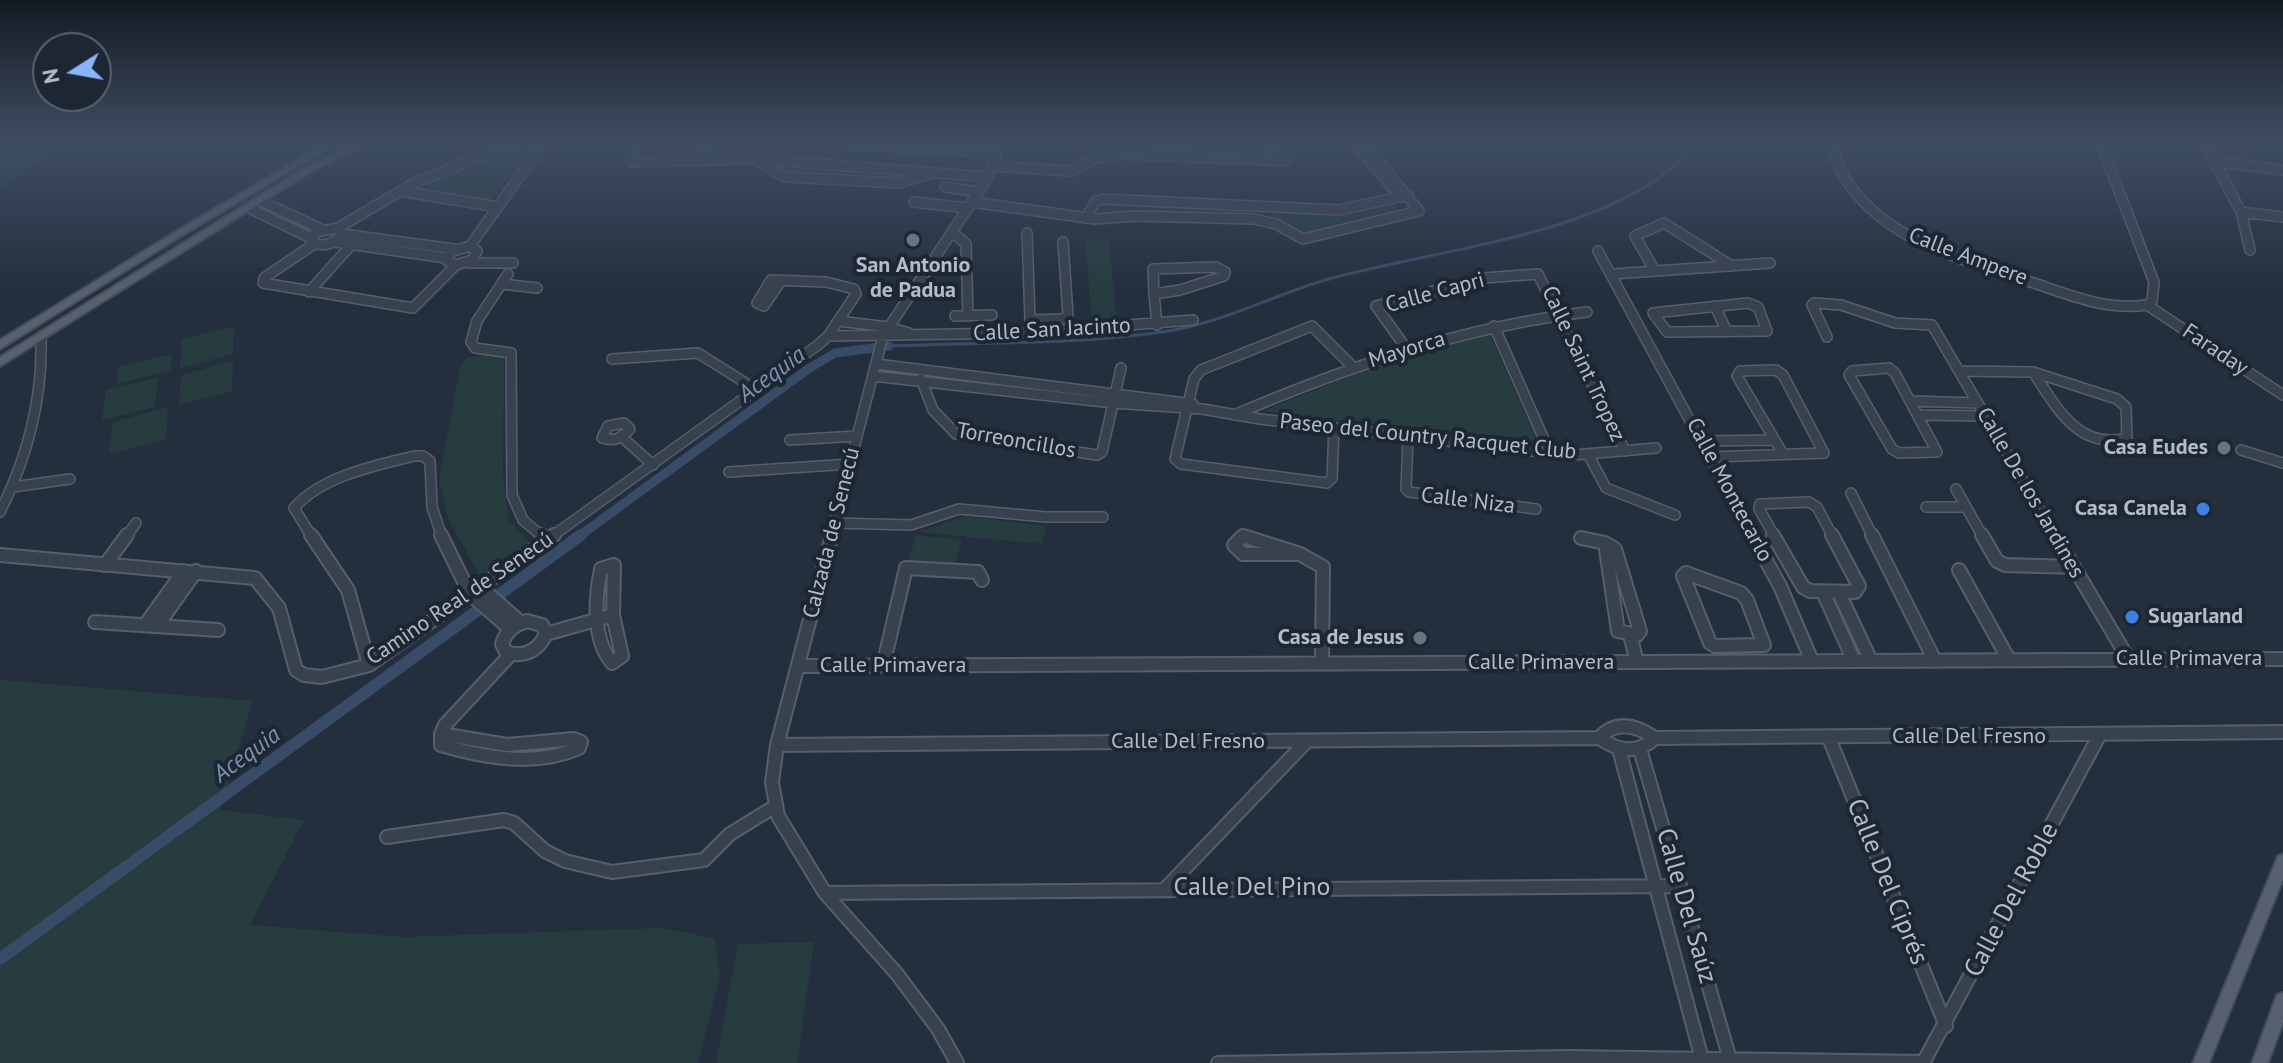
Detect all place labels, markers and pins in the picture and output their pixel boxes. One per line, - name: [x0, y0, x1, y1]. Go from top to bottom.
- marker: San Antonio de Padua: [904, 231, 922, 249]
- place label: San Antonio de Padua: [856, 253, 970, 304]
- place label: Casa Eudes: [2104, 435, 2208, 461]
- marker: Casa Eudes: [2215, 439, 2233, 457]
- place label: Casa Canela: [2075, 496, 2187, 522]
- marker: Casa Canela: [2194, 500, 2212, 518]
- place label: Sugarland: [2148, 604, 2243, 630]
- marker: Sugarland: [2123, 608, 2141, 626]
- place label: Casa de Jesus: [1278, 625, 1404, 651]
- marker: Casa de Jesus: [1411, 629, 1429, 647]

